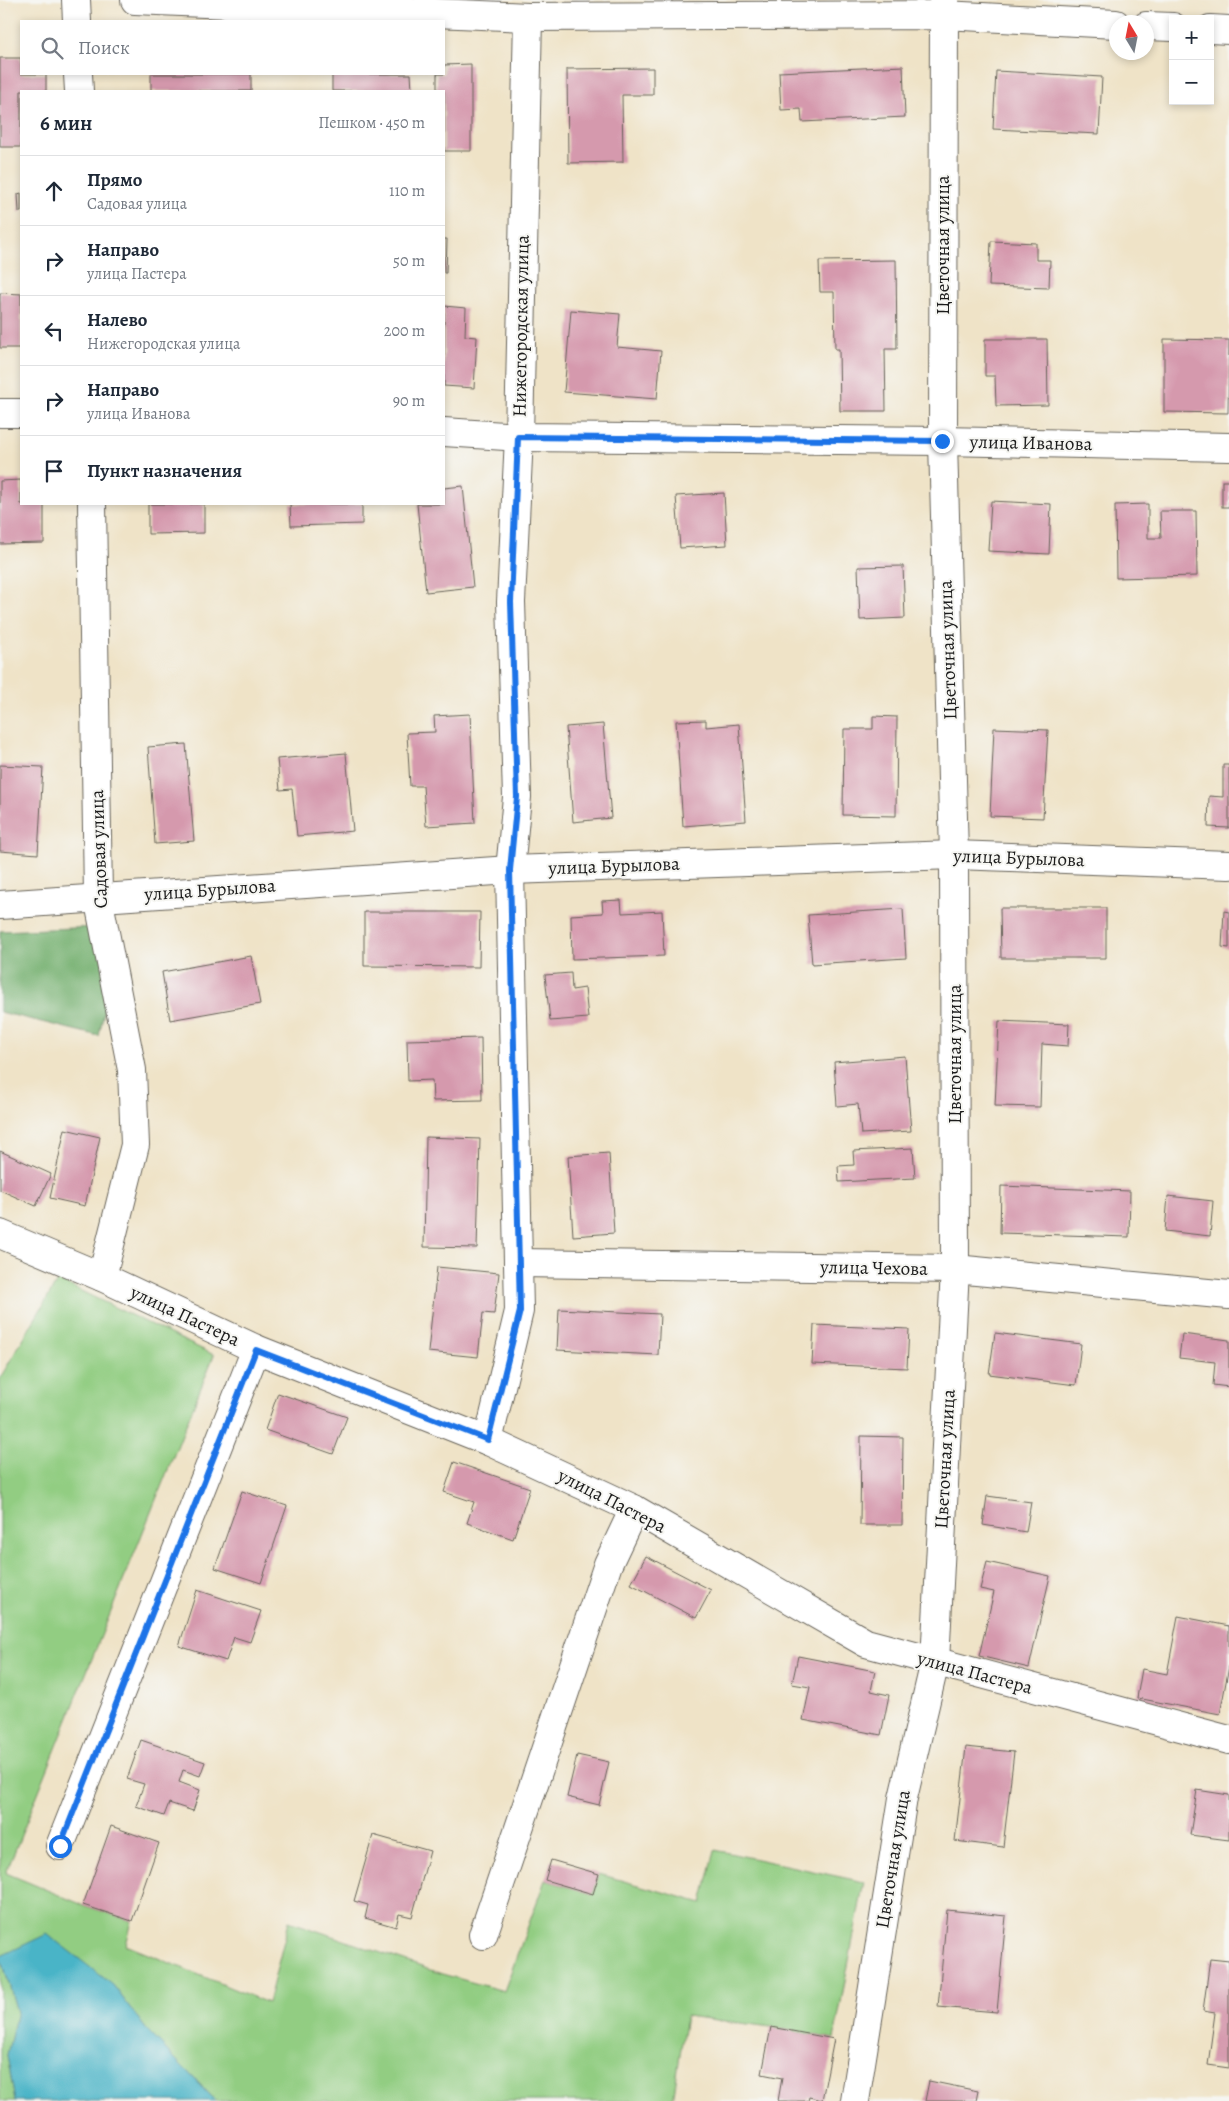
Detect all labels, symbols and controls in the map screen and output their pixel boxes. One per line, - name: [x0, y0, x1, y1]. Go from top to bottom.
- north arrow: [1109, 15, 1154, 60]
- map controls: [1169, 15, 1214, 105]
- button: +: [1169, 15, 1214, 60]
- search box: [20, 20, 445, 75]
- icon: search: [38, 34, 66, 62]
- text: Поиск: [78, 35, 130, 61]
- button: −: [1169, 60, 1214, 105]
- text: 6 мин: [40, 109, 92, 137]
- text: Пешком · 450 m: [318, 112, 425, 134]
- text: Прямо: [87, 167, 142, 193]
- street label: Цветочная улица: [930, 175, 956, 315]
- icon: ahead: [40, 177, 68, 205]
- text: 110 m: [389, 180, 425, 202]
- text: Садовая улица: [87, 193, 187, 215]
- street label: Нижегородская улица: [506, 234, 536, 417]
- text: Направо: [87, 237, 159, 263]
- icon: right: [40, 247, 68, 275]
- text: 50 m: [393, 250, 425, 272]
- text: улица Пастера: [87, 263, 187, 285]
- text: Налево: [87, 307, 147, 333]
- icon: left: [40, 317, 68, 345]
- text: 200 m: [384, 320, 425, 342]
- text: Нижегородская улица: [87, 333, 240, 355]
- text: Направо: [87, 377, 159, 403]
- icon: right: [40, 387, 68, 415]
- text: 90 m: [393, 390, 425, 412]
- text: улица Иванова: [87, 403, 190, 425]
- street label: улица Иванова: [968, 429, 1093, 457]
- route end: [931, 430, 954, 453]
- icon: arrive: [40, 457, 68, 485]
- text: Пункт назначения: [87, 458, 242, 484]
- street label: Цветочная улица: [933, 580, 963, 720]
- street label: Садовая улица: [84, 789, 114, 909]
- street label: улица Бурылова: [952, 843, 1086, 873]
- street label: улица Бурылова: [547, 851, 681, 881]
- street label: улица Бурылова: [142, 872, 277, 908]
- street label: Цветочная улица: [942, 984, 968, 1124]
- street label: улица Чехова: [819, 1254, 928, 1282]
- street label: улица Пастера: [125, 1279, 244, 1353]
- street label: Цветочная улица: [928, 1388, 962, 1529]
- street label: улица Пастера: [553, 1462, 671, 1540]
- street label: улица Пастера: [914, 1645, 1036, 1701]
- street label: Цветочная улица: [869, 1788, 917, 1930]
- route start: [49, 1835, 72, 1858]

